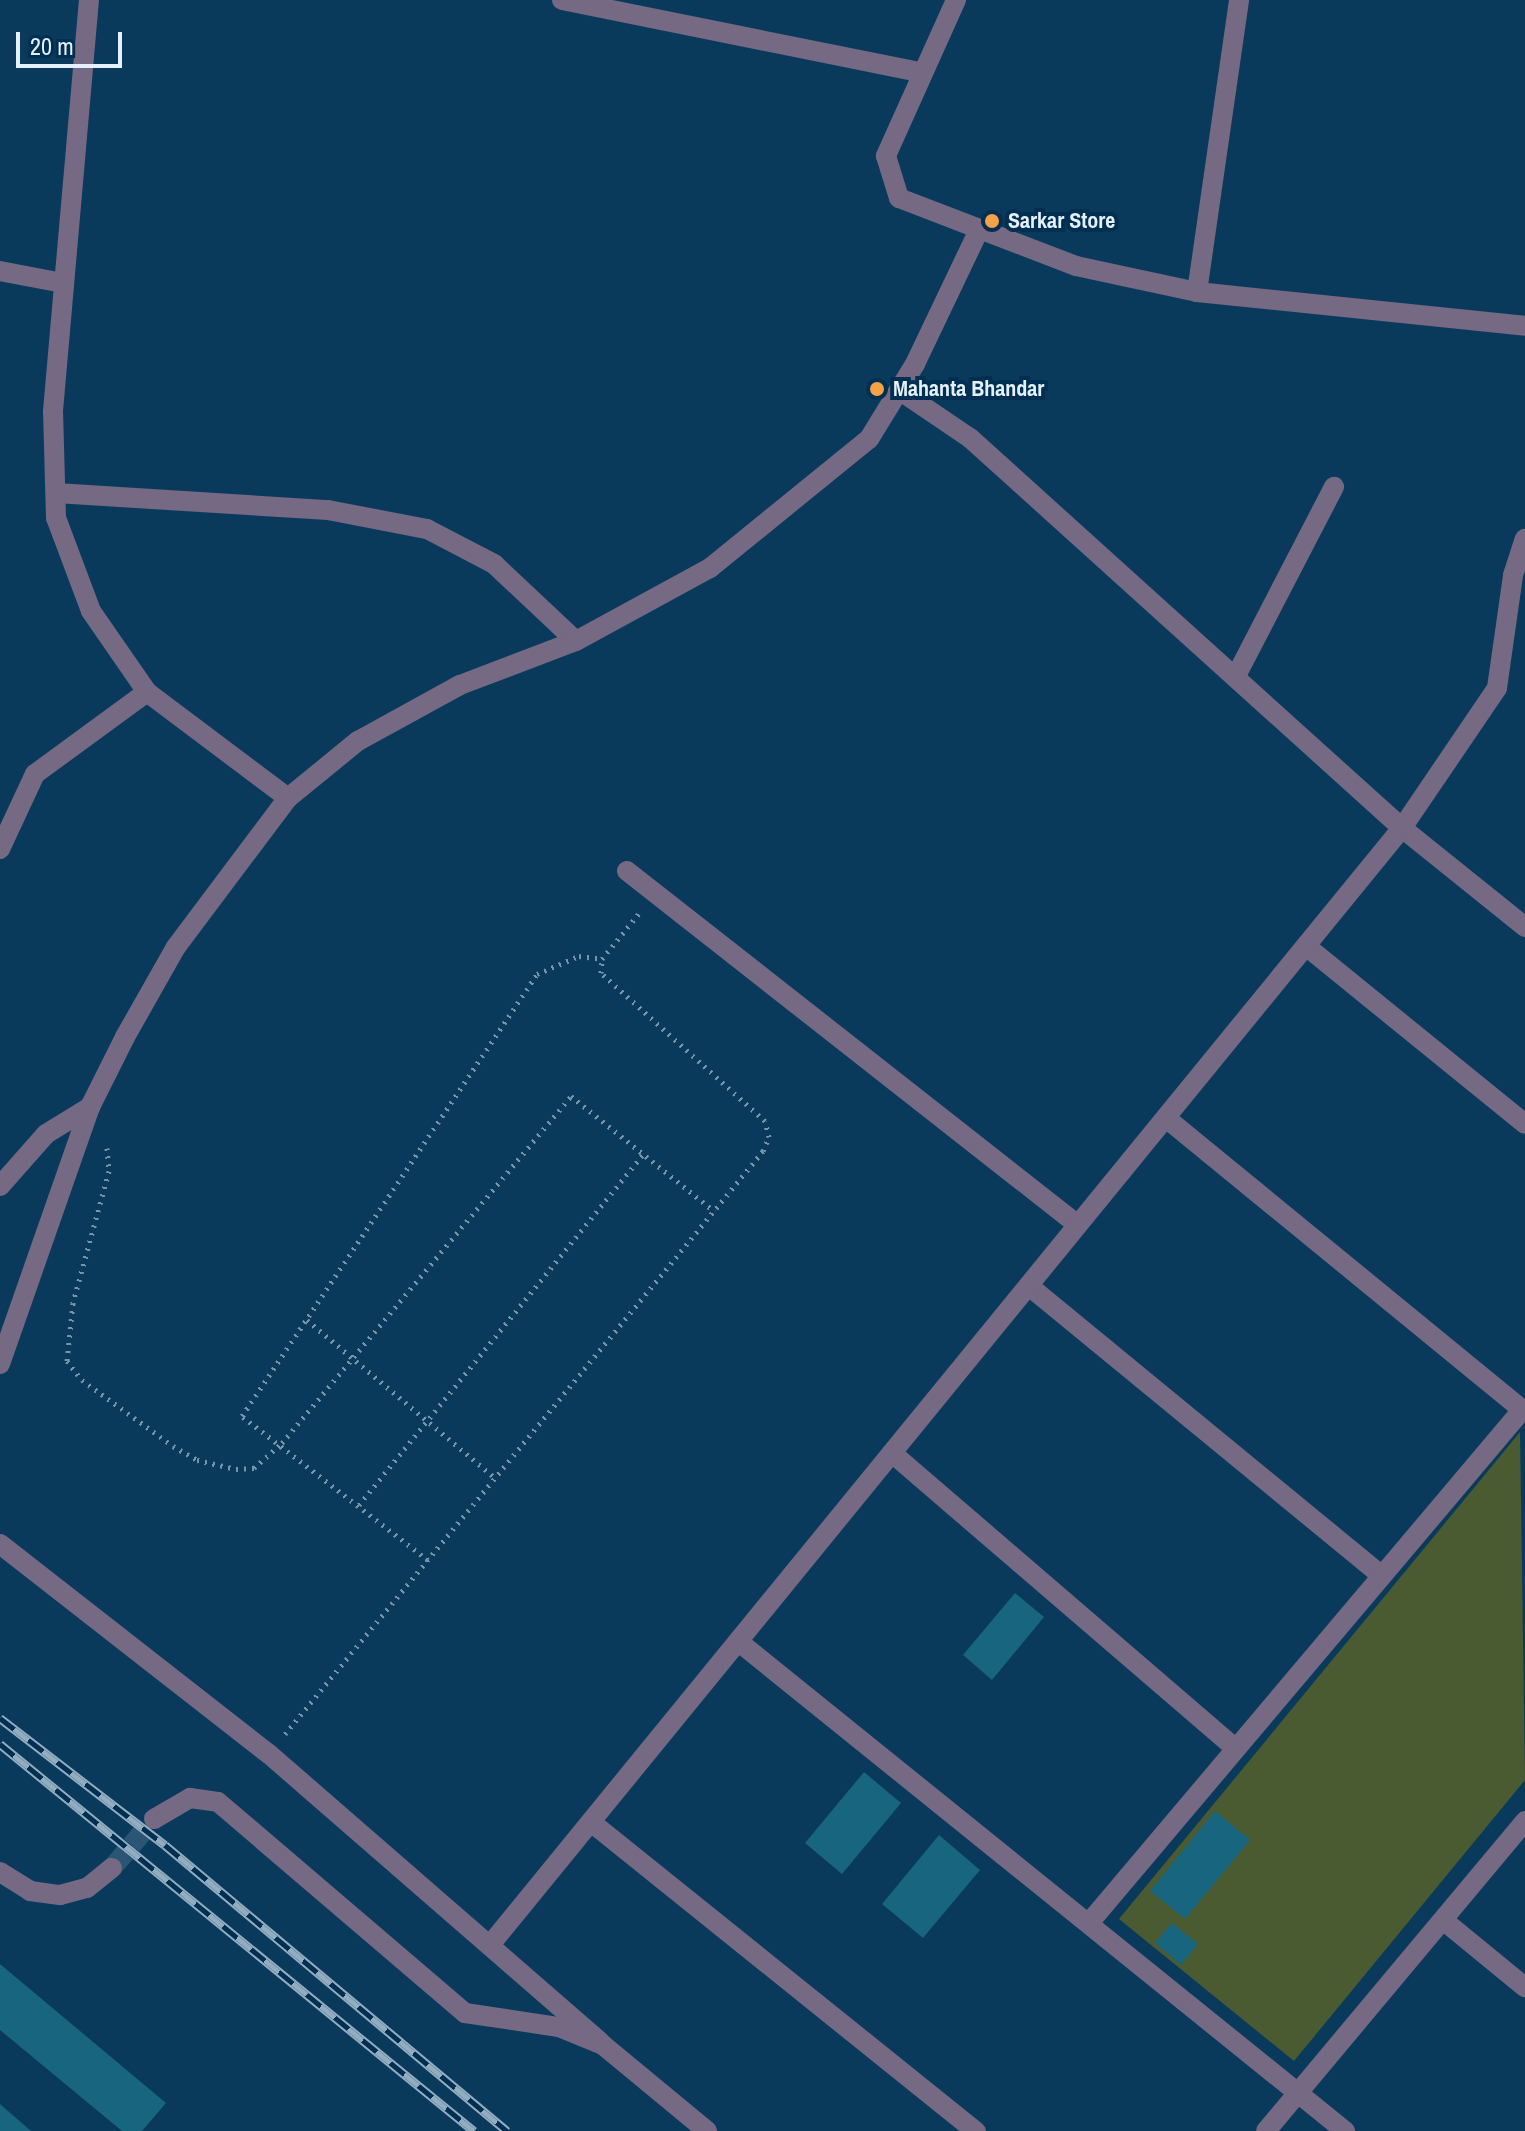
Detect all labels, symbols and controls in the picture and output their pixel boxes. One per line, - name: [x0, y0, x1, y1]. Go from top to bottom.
- scale bar: [20, 16, 126, 66]
- text: 20 m: [30, 30, 74, 62]
- place label: Sarkar Store: [1008, 208, 1115, 234]
- marker: Sarkar Store: [983, 212, 1001, 230]
- place label: Mahanta Bhandar: [893, 376, 1044, 402]
- marker: Mahanta Bhandar: [868, 380, 886, 398]

